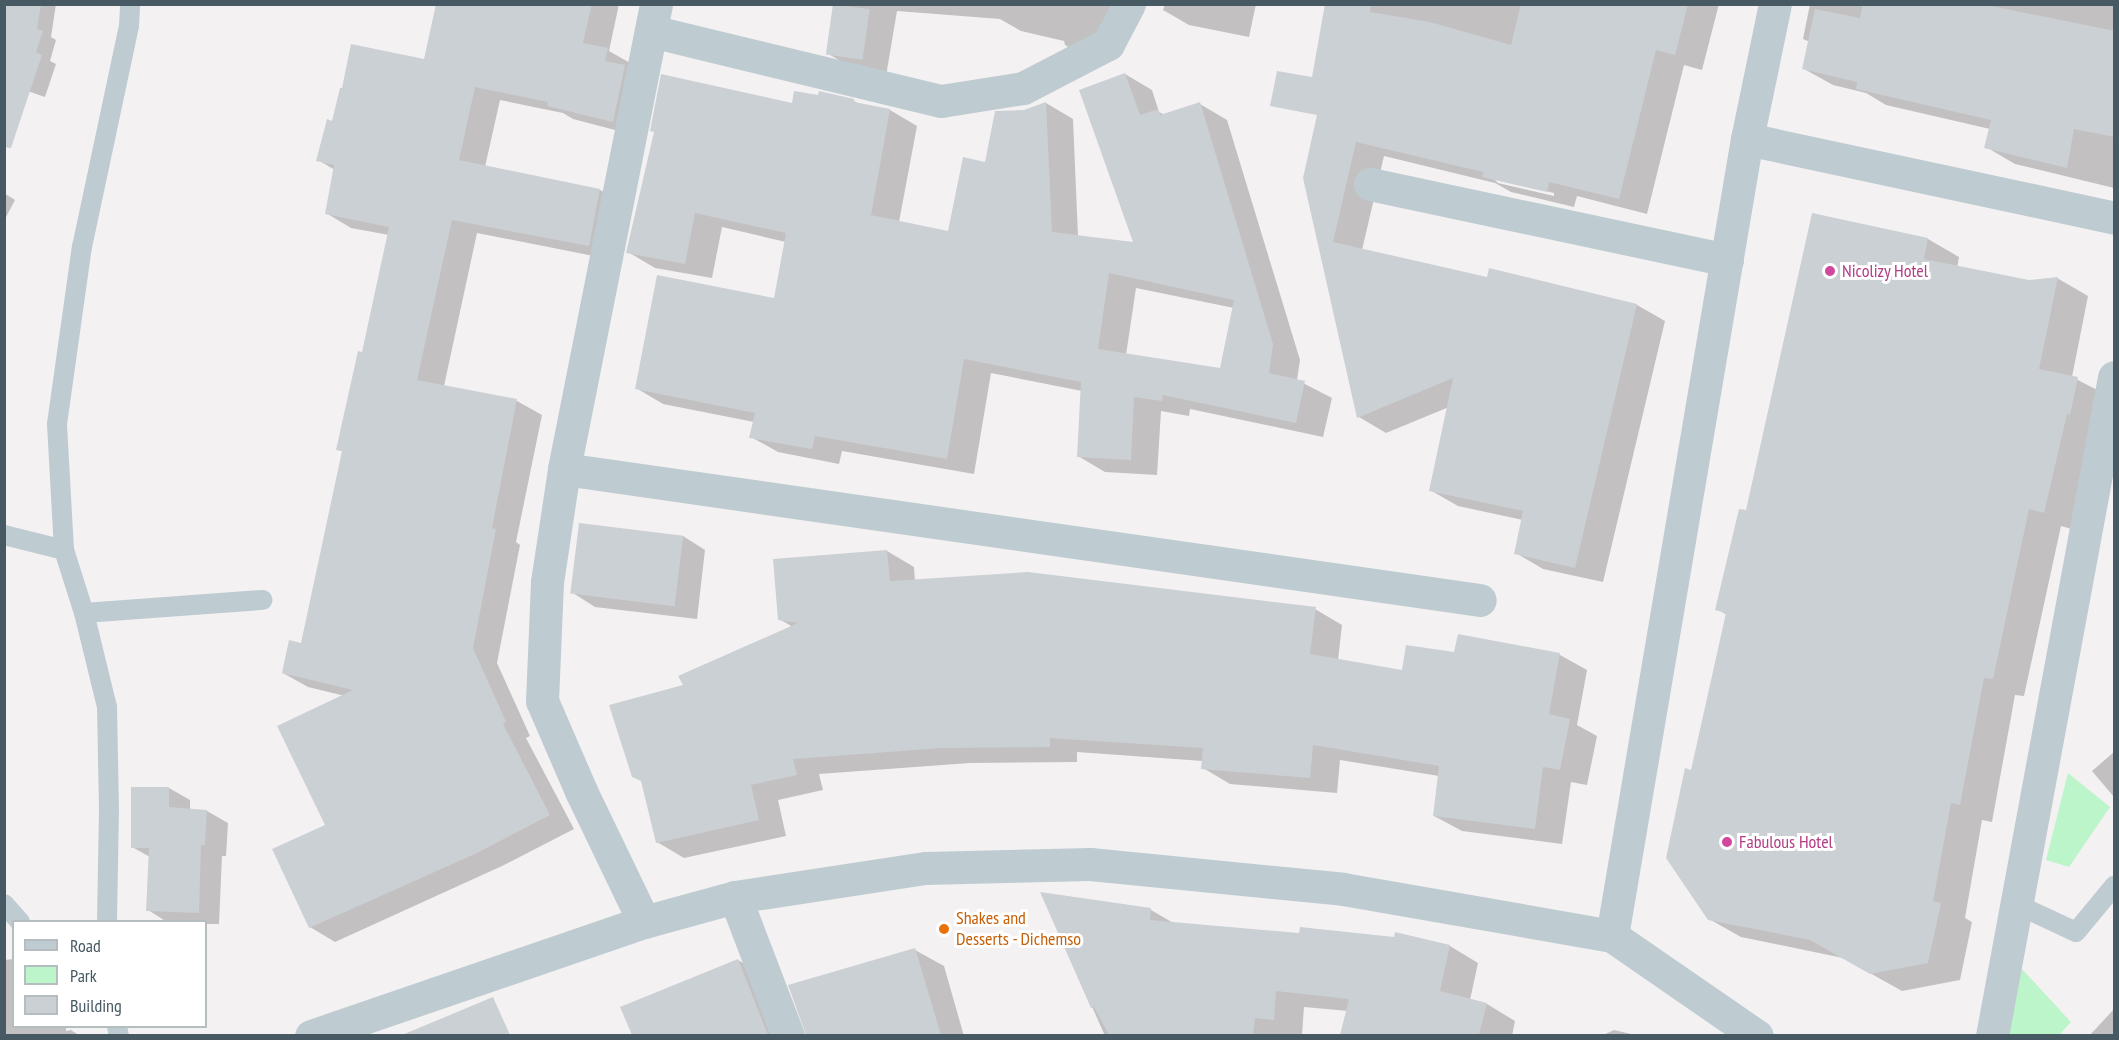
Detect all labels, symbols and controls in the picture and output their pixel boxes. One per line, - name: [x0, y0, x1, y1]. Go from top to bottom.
- place label: Nicolizy Hotel: [1842, 260, 1928, 282]
- marker: Nicolizy Hotel: [1823, 264, 1837, 278]
- place label: Fabulous Hotel: [1739, 831, 1833, 853]
- marker: Fabulous Hotel: [1720, 835, 1734, 849]
- place label: Shakes and Desserts - Dichemso: [956, 908, 1082, 950]
- legend: [12, 920, 207, 1028]
- marker: Shakes and Desserts - Dichemso: [937, 922, 951, 936]
- text: Road: [70, 934, 101, 957]
- text: Park: [70, 964, 97, 987]
- text: Building: [70, 994, 122, 1017]

